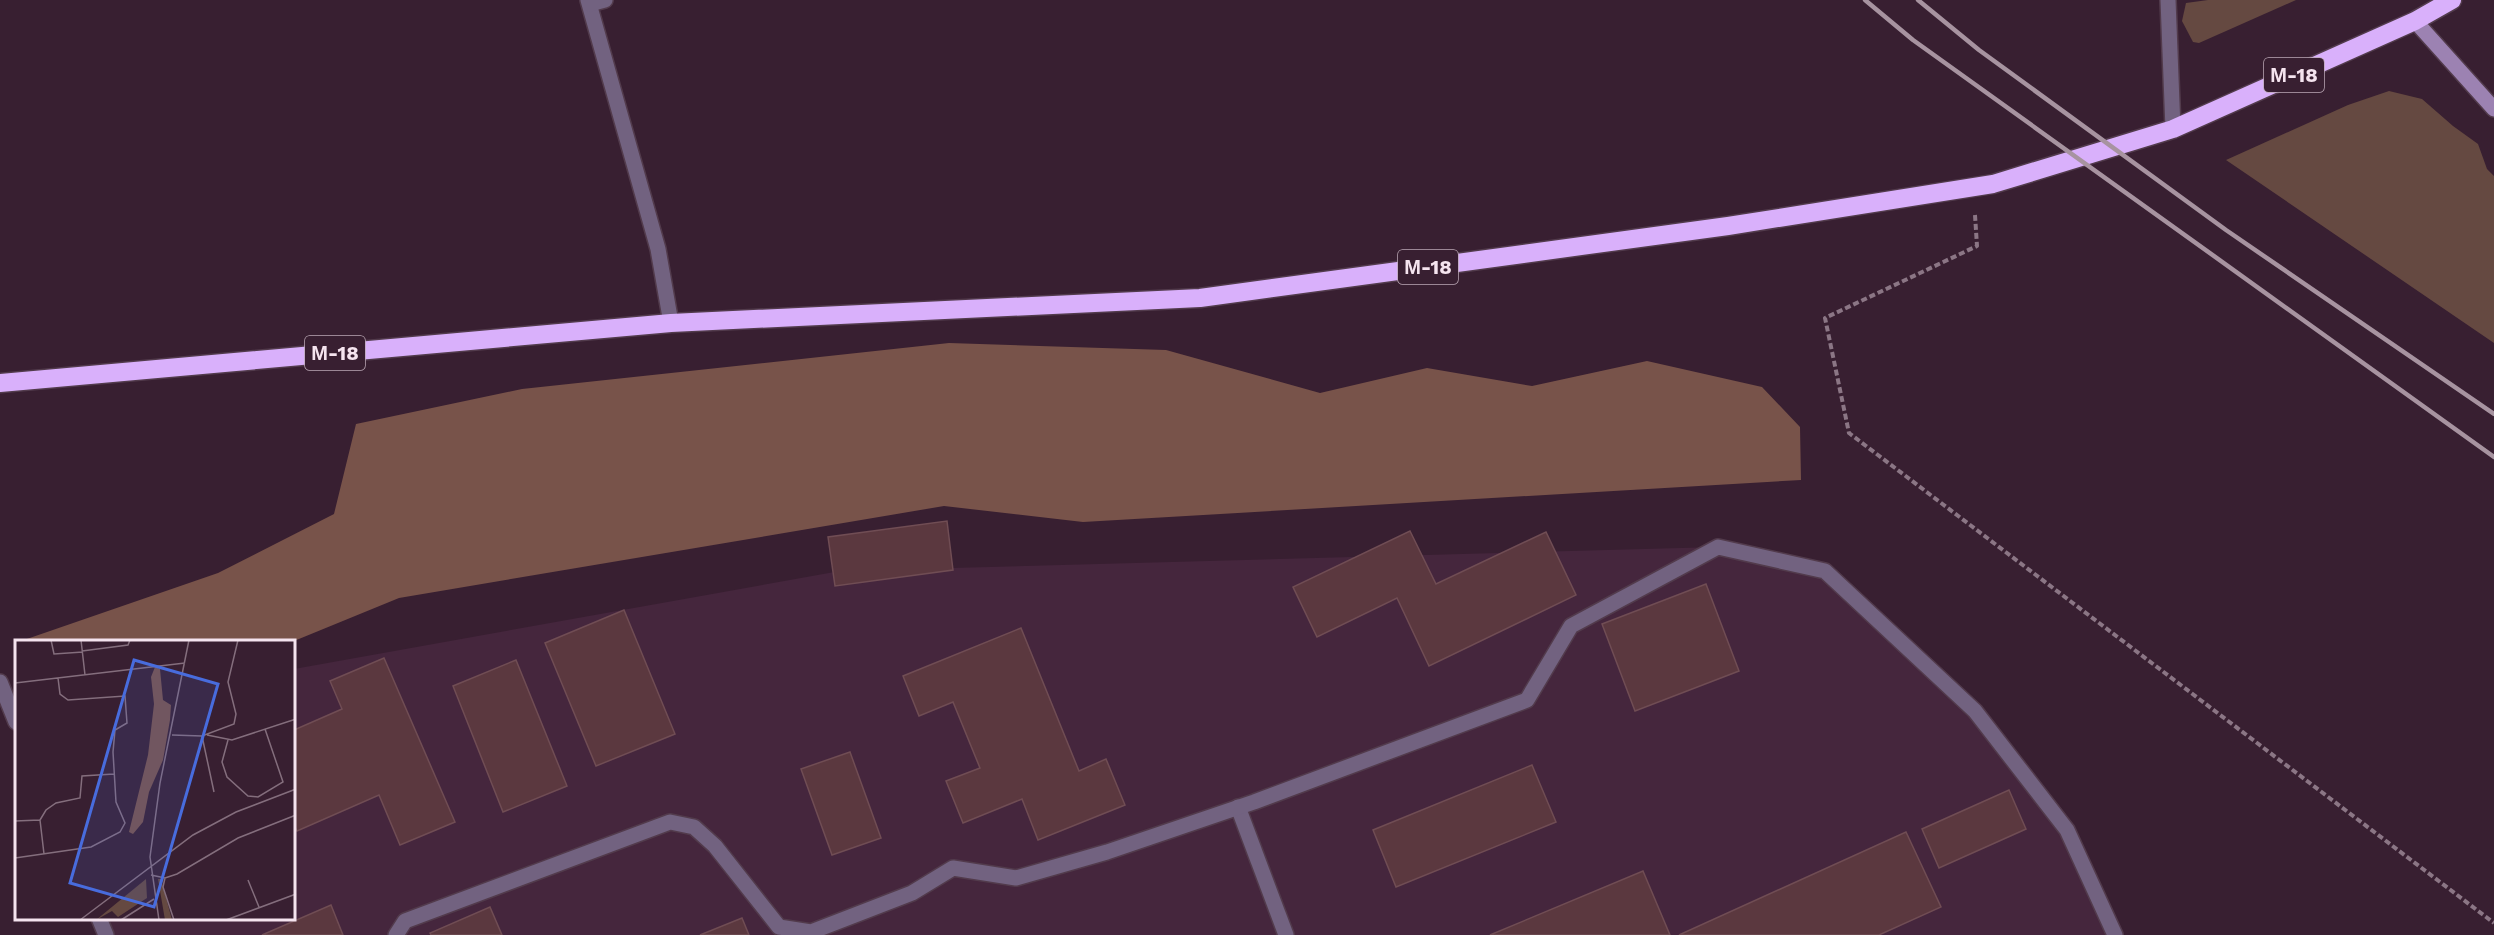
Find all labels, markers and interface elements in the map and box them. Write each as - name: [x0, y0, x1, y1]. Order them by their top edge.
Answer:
- road number: М-18: [2264, 58, 2324, 92]
- road number: М-18: [1398, 250, 1458, 284]
- road number: М-18: [305, 336, 365, 370]
- inset map: [15, 640, 296, 920]

